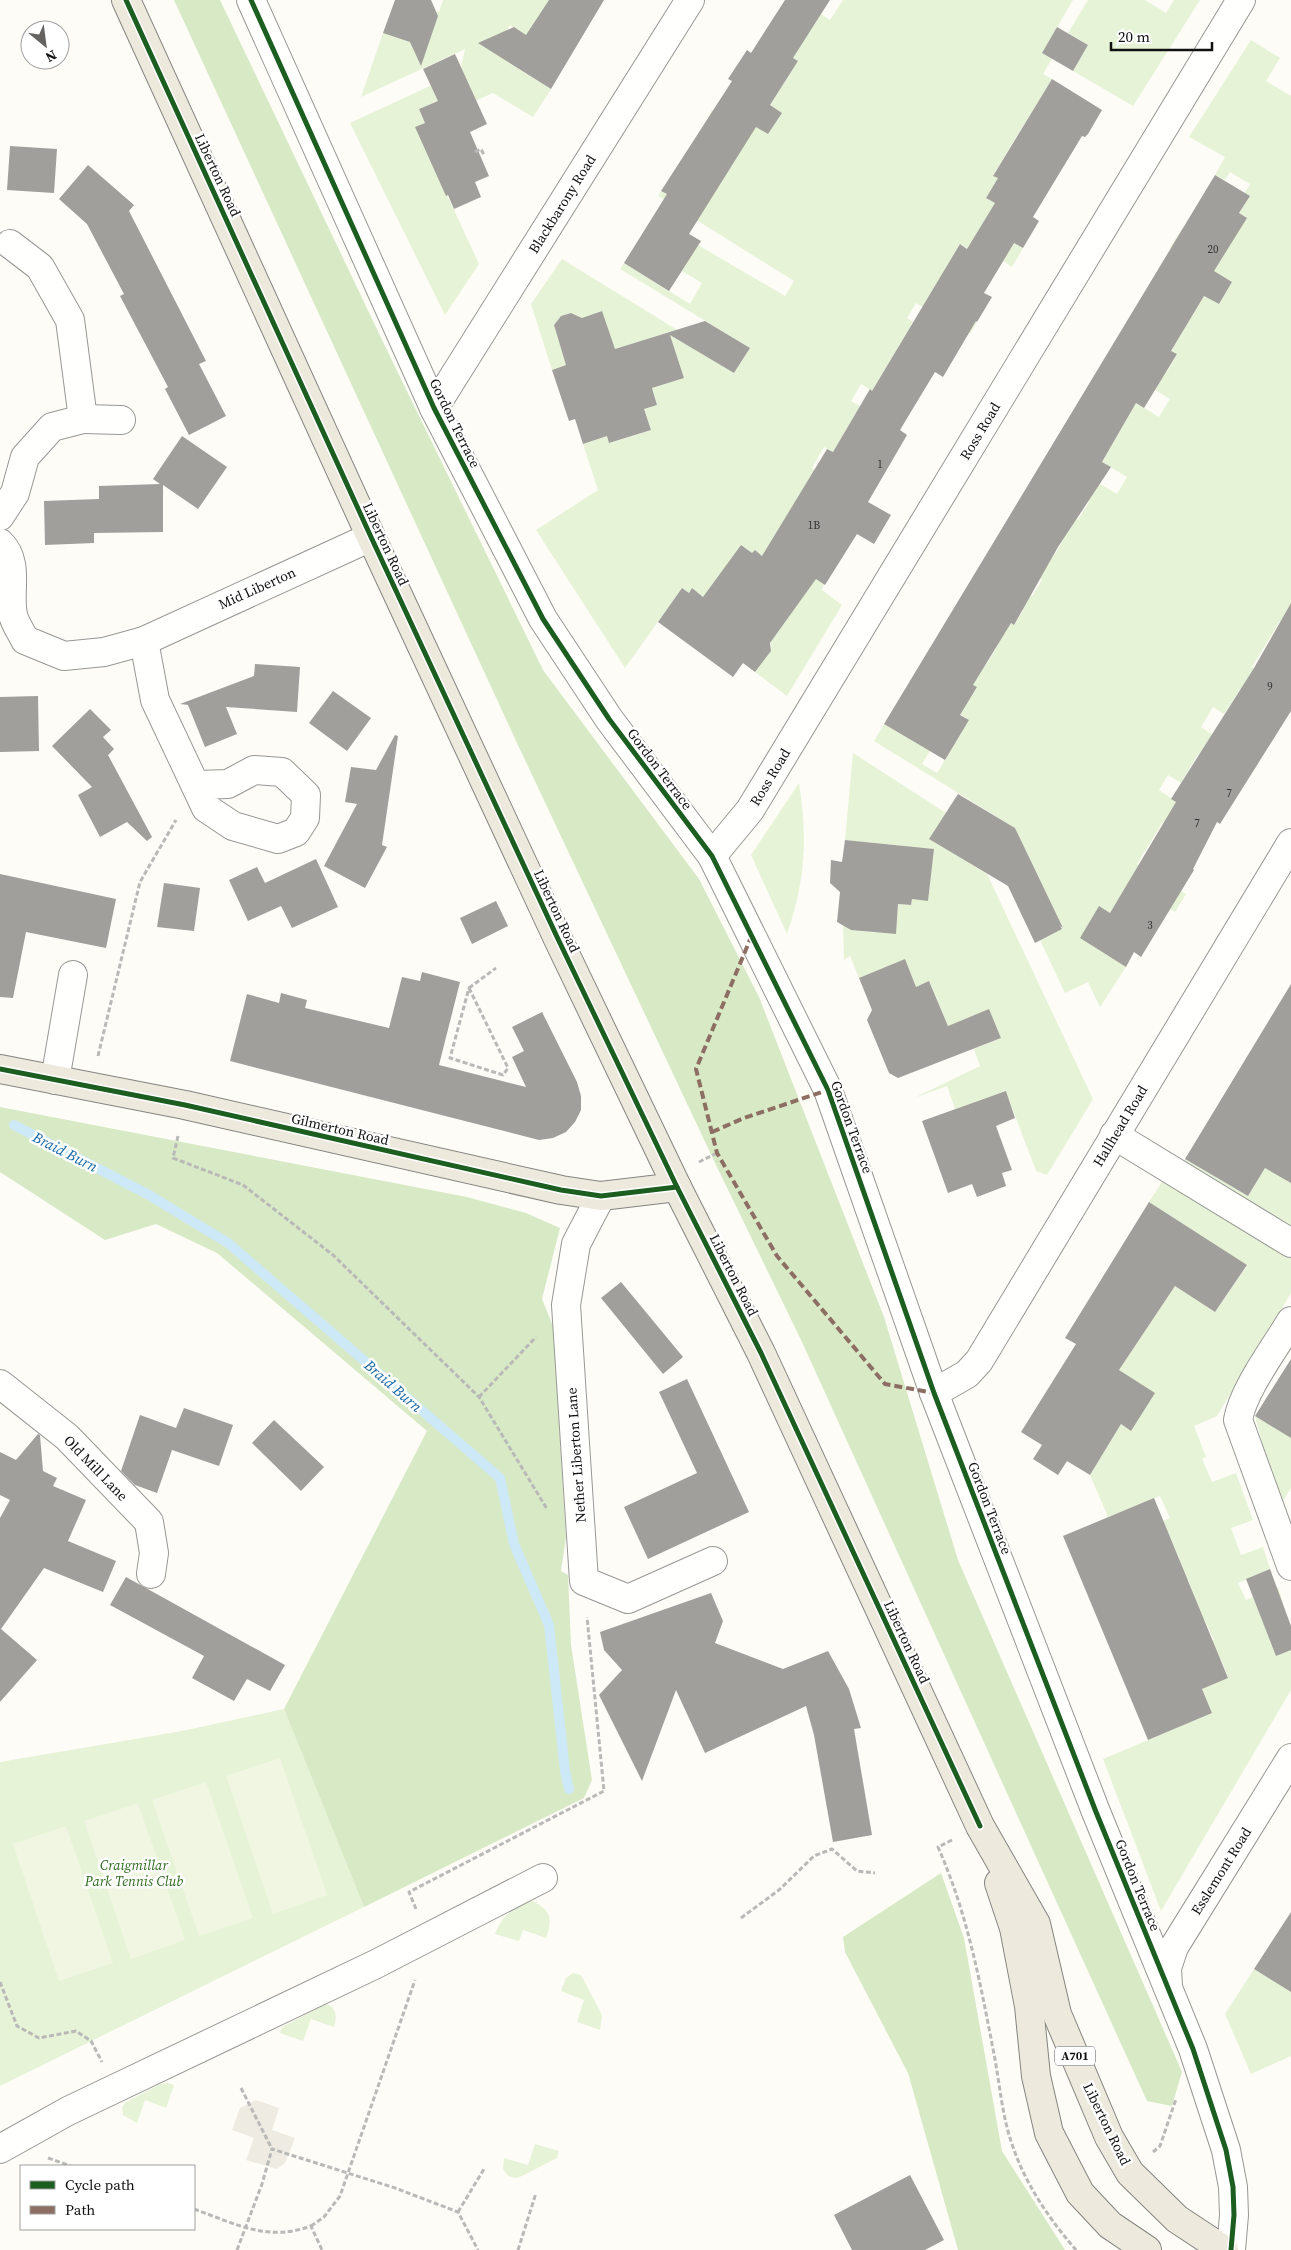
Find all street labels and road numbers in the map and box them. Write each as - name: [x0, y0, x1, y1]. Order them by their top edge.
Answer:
- street label: Liberton Road: [190, 130, 246, 220]
- street label: Blackbarony Road: [524, 151, 600, 257]
- street label: Gordon Terrace: [425, 375, 485, 471]
- street label: Ross Road: [955, 398, 1005, 463]
- street label: Liberton Road: [358, 499, 414, 589]
- street label: Mid Liberton: [215, 562, 299, 614]
- street label: Gordon Terrace: [623, 724, 697, 814]
- street label: Ross Road: [745, 744, 795, 809]
- street label: Liberton Road: [529, 866, 585, 956]
- street label: Gordon Terrace: [826, 1078, 878, 1176]
- street label: Hallhead Road: [1088, 1082, 1152, 1170]
- street label: Gilmerton Road: [289, 1108, 391, 1150]
- street label: Liberton Road: [705, 1231, 763, 1320]
- street label: Nether Liberton Lane: [561, 1387, 591, 1523]
- street label: Old Mill Lane: [59, 1431, 133, 1505]
- street label: Gordon Terrace: [963, 1459, 1017, 1557]
- street label: Liberton Road: [879, 1597, 935, 1687]
- street label: Esslemont Road: [1186, 1823, 1256, 1919]
- street label: Gordon Terrace: [1110, 1836, 1166, 1934]
- road number: A701: [1055, 2046, 1095, 2066]
- street label: Liberton Road: [1078, 2079, 1136, 2169]

